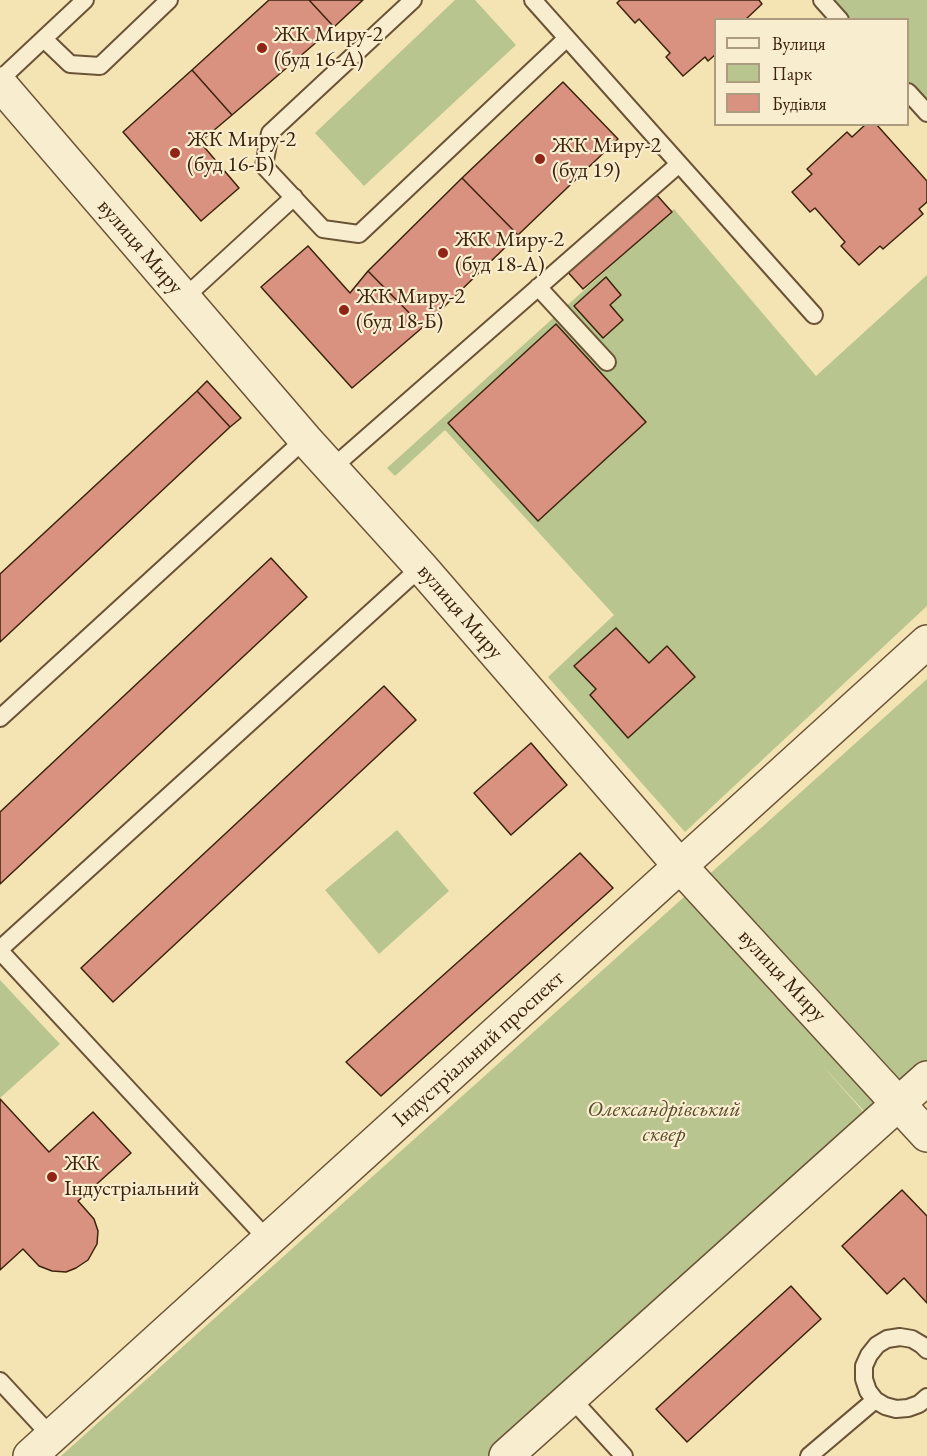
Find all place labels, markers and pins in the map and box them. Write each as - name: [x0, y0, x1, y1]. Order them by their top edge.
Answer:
- place label: ЖК Миру-2 (буд 16-А): [274, 22, 383, 74]
- marker: ЖК Миру-2 (буд 16-А): [255, 41, 269, 55]
- place label: ЖК Миру-2 (буд 16-Б): [187, 127, 296, 178]
- place label: ЖК Миру-2 (буд 19): [552, 133, 661, 184]
- marker: ЖК Миру-2 (буд 16-Б): [168, 146, 182, 160]
- marker: ЖК Миру-2 (буд 19): [533, 152, 547, 166]
- place label: ЖК Миру-2 (буд 18-А): [455, 227, 564, 278]
- marker: ЖК Миру-2 (буд 18-А): [436, 246, 450, 260]
- place label: ЖК Миру-2 (буд 18-Б): [356, 284, 465, 336]
- marker: ЖК Миру-2 (буд 18-Б): [337, 303, 351, 317]
- place label: ЖК Індустріальний: [64, 1151, 199, 1202]
- marker: ЖК Індустріальний: [45, 1170, 59, 1184]

